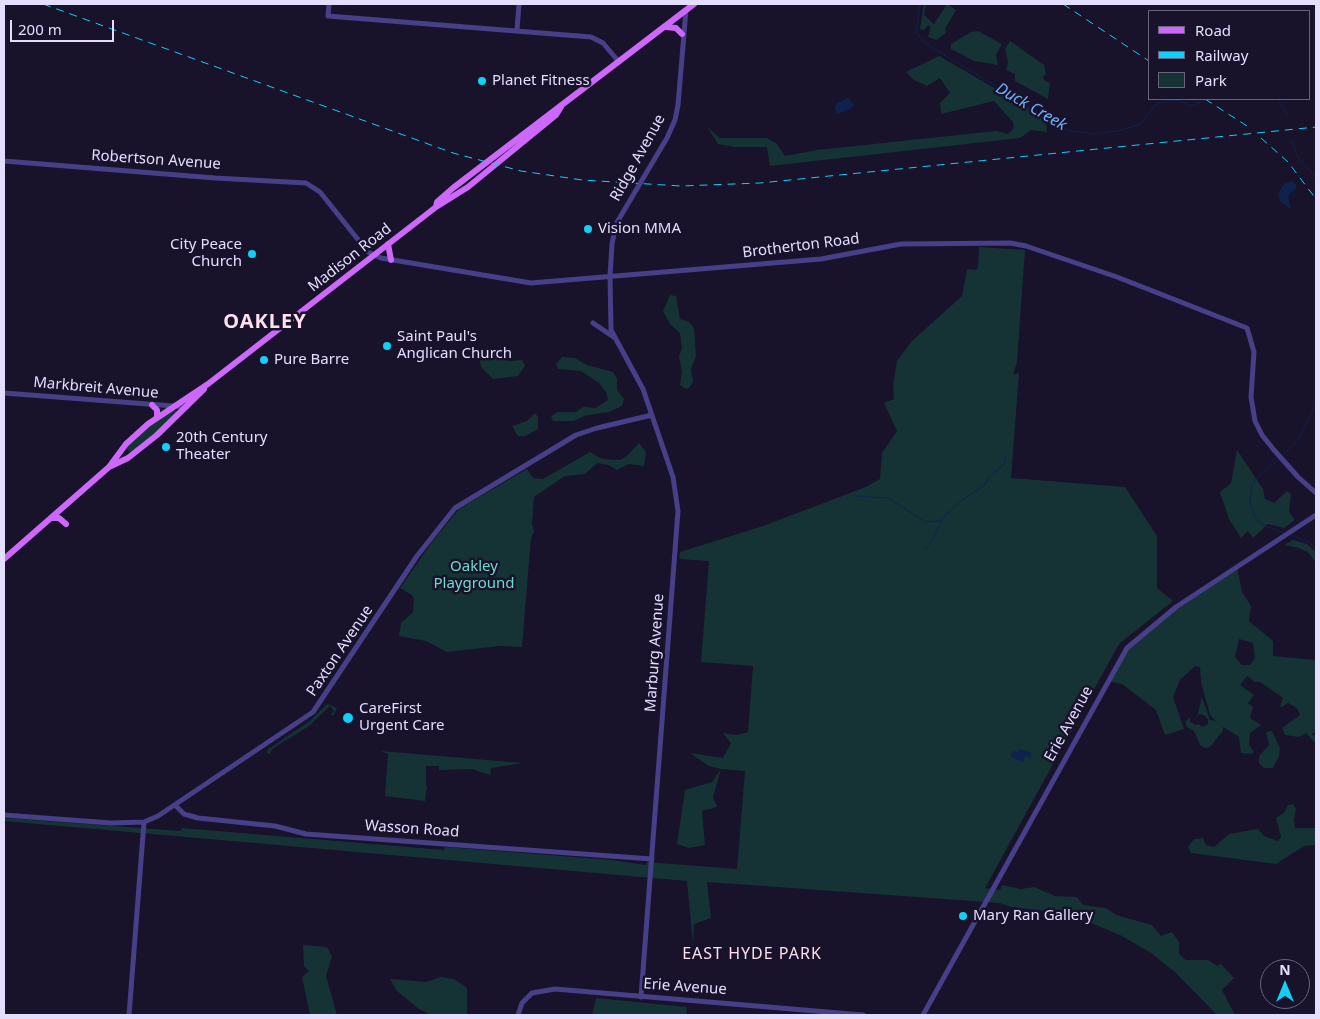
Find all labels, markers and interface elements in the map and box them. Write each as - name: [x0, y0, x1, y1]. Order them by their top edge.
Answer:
- scale bar: [12, 10, 116, 42]
- legend: [1148, 10, 1310, 100]
- text: 200 m: [18, 19, 62, 39]
- text: Road: [1195, 20, 1231, 40]
- text: Railway: [1195, 45, 1248, 65]
- text: Park: [1195, 70, 1227, 90]
- place label: Planet Fitness: [492, 72, 590, 90]
- marker: Planet Fitness: [476, 75, 488, 87]
- water label: Duck Creek: [992, 79, 1070, 135]
- street label: Ridge Avenue: [607, 111, 669, 205]
- street label: Robertson Avenue: [91, 146, 221, 174]
- street label: Madison Road: [305, 220, 395, 296]
- place label: Vision MMA: [598, 220, 681, 238]
- marker: Vision MMA: [582, 223, 594, 235]
- street label: Brotherton Road: [741, 230, 861, 262]
- place label: City Peace Church: [170, 236, 242, 271]
- marker: City Peace Church: [246, 248, 258, 260]
- district label: OAKLEY: [223, 310, 307, 334]
- place label: Saint Paul's Anglican Church: [397, 328, 512, 363]
- marker: Saint Paul's Anglican Church: [381, 340, 393, 352]
- place label: Pure Barre: [274, 351, 349, 369]
- marker: Pure Barre: [258, 354, 270, 366]
- street label: Markbreit Avenue: [33, 374, 159, 402]
- place label: 20th Century Theater: [176, 429, 267, 464]
- marker: 20th Century Theater: [160, 441, 172, 453]
- park label: Oakley Playground: [434, 558, 514, 593]
- street label: Marburg Avenue: [642, 593, 668, 713]
- street label: Paxton Avenue: [303, 602, 377, 700]
- street label: Erie Avenue: [1041, 683, 1097, 765]
- place label: CareFirst Urgent Care: [359, 700, 445, 735]
- marker: CareFirst Urgent Care: [341, 711, 355, 725]
- street label: Wasson Road: [364, 817, 460, 841]
- place label: Mary Ran Gallery: [973, 907, 1093, 925]
- marker: Mary Ran Gallery: [957, 910, 969, 922]
- district label: EAST HYDE PARK: [680, 944, 824, 964]
- north arrow: [1260, 959, 1310, 1009]
- text: N: [1279, 960, 1291, 979]
- street label: Erie Avenue: [643, 975, 727, 999]

